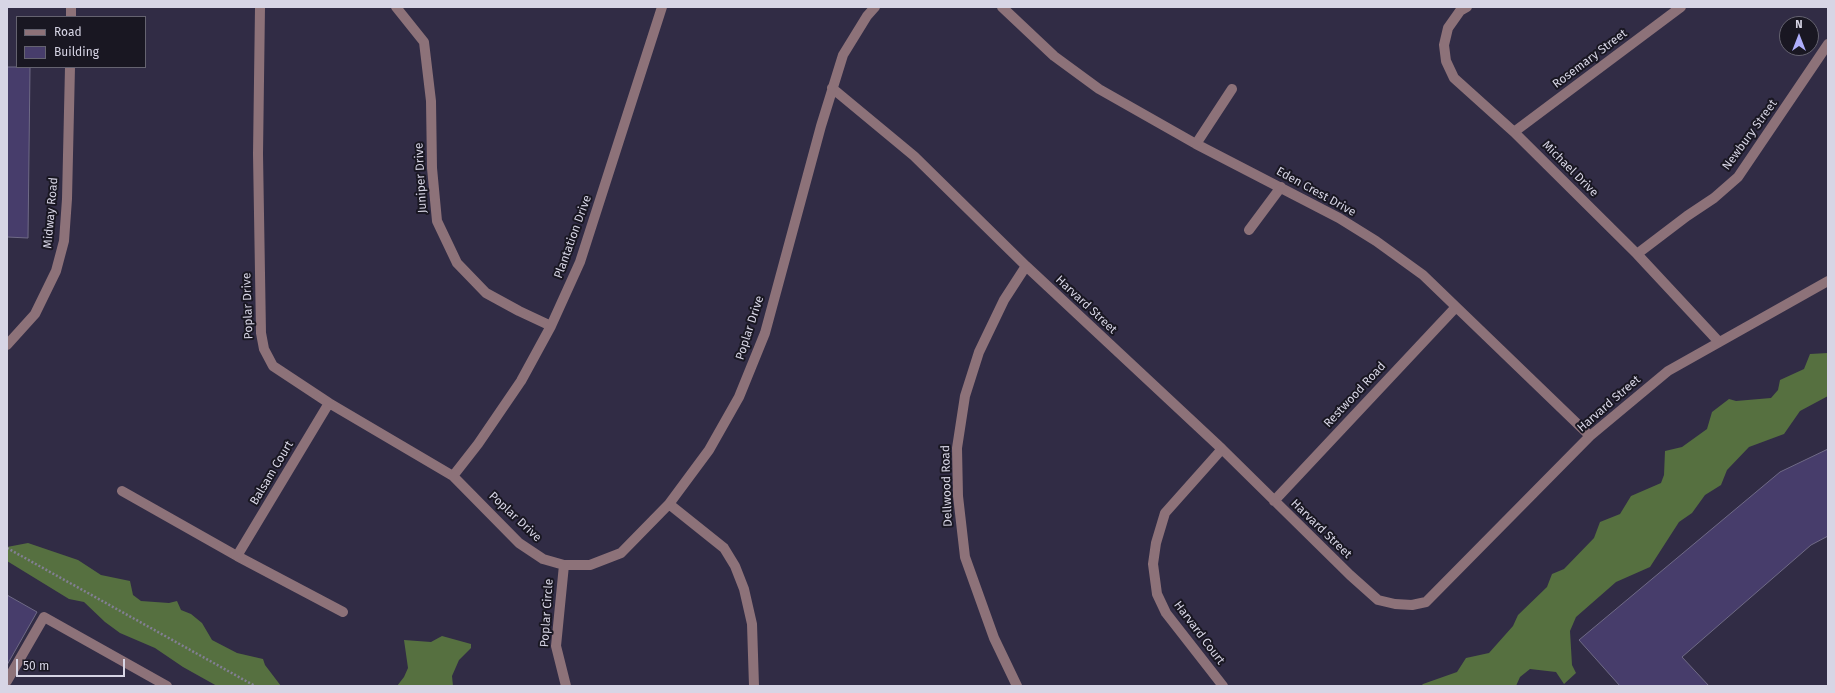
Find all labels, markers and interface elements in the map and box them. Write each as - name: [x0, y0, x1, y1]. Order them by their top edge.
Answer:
- legend: [16, 16, 146, 68]
- north arrow: [1779, 16, 1819, 56]
- text: N: [1795, 18, 1803, 31]
- text: Road: [54, 25, 82, 39]
- street label: Rosemary Street: [1550, 26, 1630, 92]
- text: Building: [54, 45, 99, 59]
- street label: Newbury Street: [1720, 97, 1780, 173]
- street label: Michael Drive: [1539, 138, 1601, 200]
- street label: Juniper Drive: [412, 142, 430, 214]
- street label: Eden Crest Drive: [1274, 164, 1358, 220]
- street label: Midway Road: [41, 177, 61, 249]
- street label: Plantation Drive: [551, 193, 595, 281]
- street label: Poplar Drive: [240, 272, 256, 340]
- street label: Harvard Street: [1052, 273, 1120, 337]
- street label: Poplar Drive: [733, 294, 767, 362]
- street label: Restwood Road: [1321, 359, 1389, 431]
- street label: Harvard Street: [1575, 373, 1643, 435]
- street label: Balsam Court: [247, 438, 297, 508]
- street label: Dellwood Road: [938, 445, 956, 527]
- street label: Poplar Drive: [486, 489, 544, 545]
- street label: Harvard Street: [1288, 496, 1354, 562]
- street label: Poplar Circle: [537, 578, 557, 648]
- street label: Harvard Court: [1170, 598, 1228, 668]
- scale bar: [18, 651, 127, 677]
- text: 50 m: [23, 659, 49, 673]

